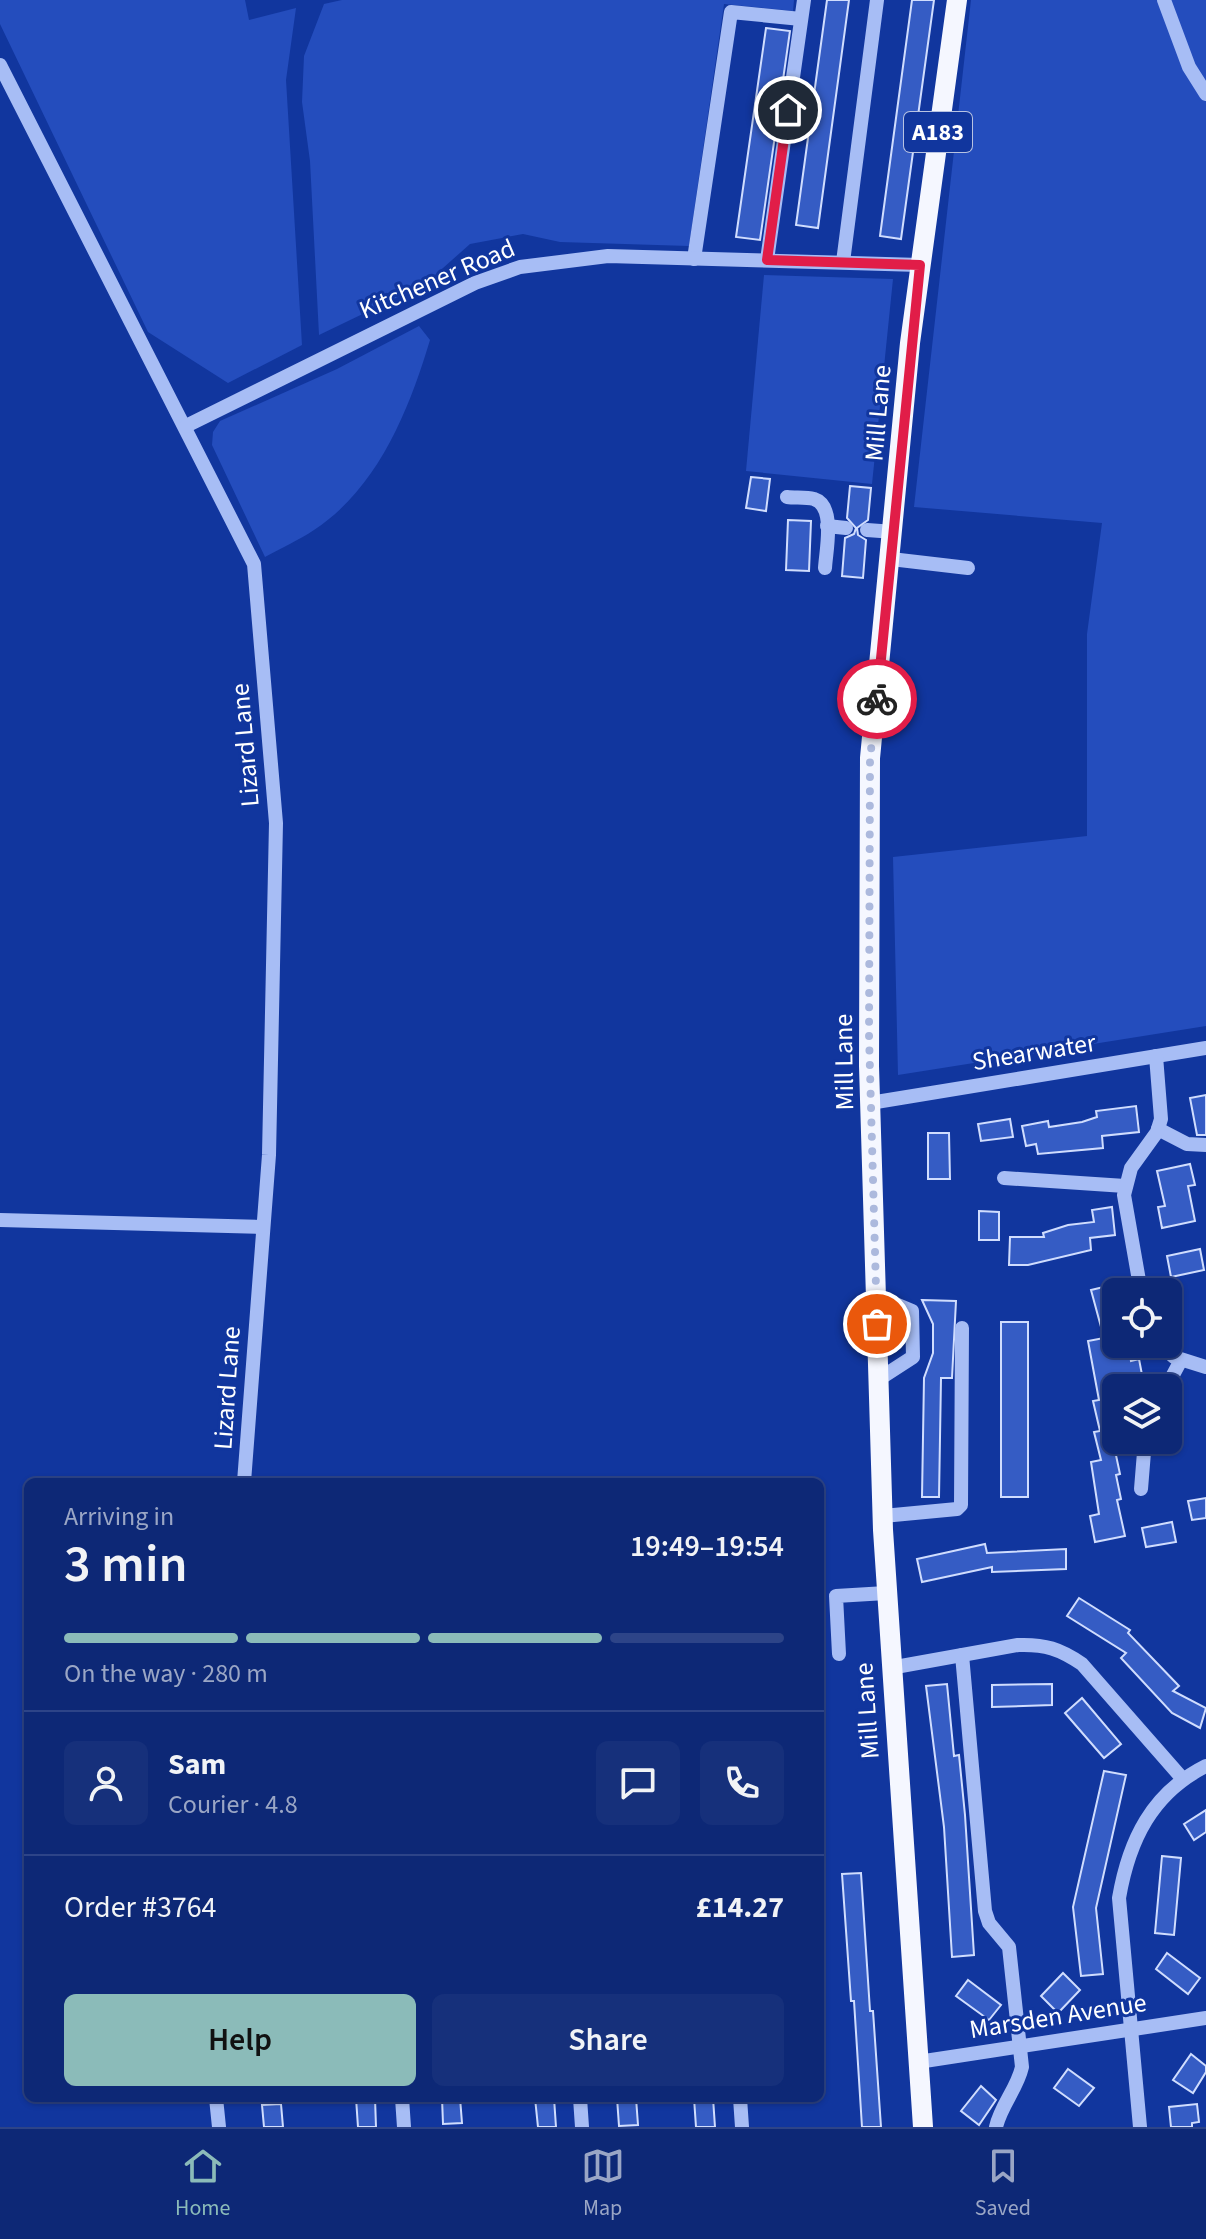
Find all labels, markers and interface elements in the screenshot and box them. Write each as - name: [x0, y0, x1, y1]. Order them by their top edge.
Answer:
- pin: [754, 76, 822, 144]
- icon: home: [766, 88, 810, 132]
- road number: A183: [904, 112, 972, 152]
- street label: Kitchener Road: [353, 230, 521, 328]
- street label: Mill Lane: [855, 363, 901, 463]
- courier: [837, 659, 917, 739]
- icon: bike: [855, 677, 899, 721]
- street label: Lizard Lane: [221, 682, 269, 808]
- street label: Mill Lane: [825, 1013, 863, 1111]
- street label: Shearwater: [970, 1024, 1099, 1080]
- map controls: [1102, 1278, 1182, 1454]
- button: locate: [1102, 1278, 1182, 1358]
- pin: [843, 1290, 911, 1358]
- icon: bag: [855, 1302, 899, 1346]
- street label: Lizard Lane: [204, 1325, 250, 1451]
- button: layers: [1102, 1374, 1182, 1454]
- text: Arriving in: [64, 1498, 174, 1535]
- text: 19:49–19:54: [630, 1525, 784, 1568]
- text: 3 min: [64, 1528, 188, 1602]
- text: On the way · 280 m: [64, 1655, 268, 1692]
- street label: Mill Lane: [845, 1662, 889, 1760]
- button: person: [64, 1741, 148, 1825]
- button: chat: [596, 1741, 680, 1825]
- button: phone: [700, 1741, 784, 1825]
- text: Sam: [168, 1743, 226, 1786]
- text: Courier · 4.8: [168, 1786, 298, 1823]
- text: Order #3764: [64, 1886, 217, 1929]
- text: £14.27: [696, 1886, 784, 1929]
- street label: Marsden Avenue: [967, 1984, 1149, 2048]
- button: Help: [64, 1994, 416, 2086]
- button: Share: [432, 1994, 784, 2086]
- tab: Home: [175, 2144, 230, 2224]
- tab: Map: [581, 2144, 625, 2224]
- tab: Saved: [975, 2144, 1031, 2224]

